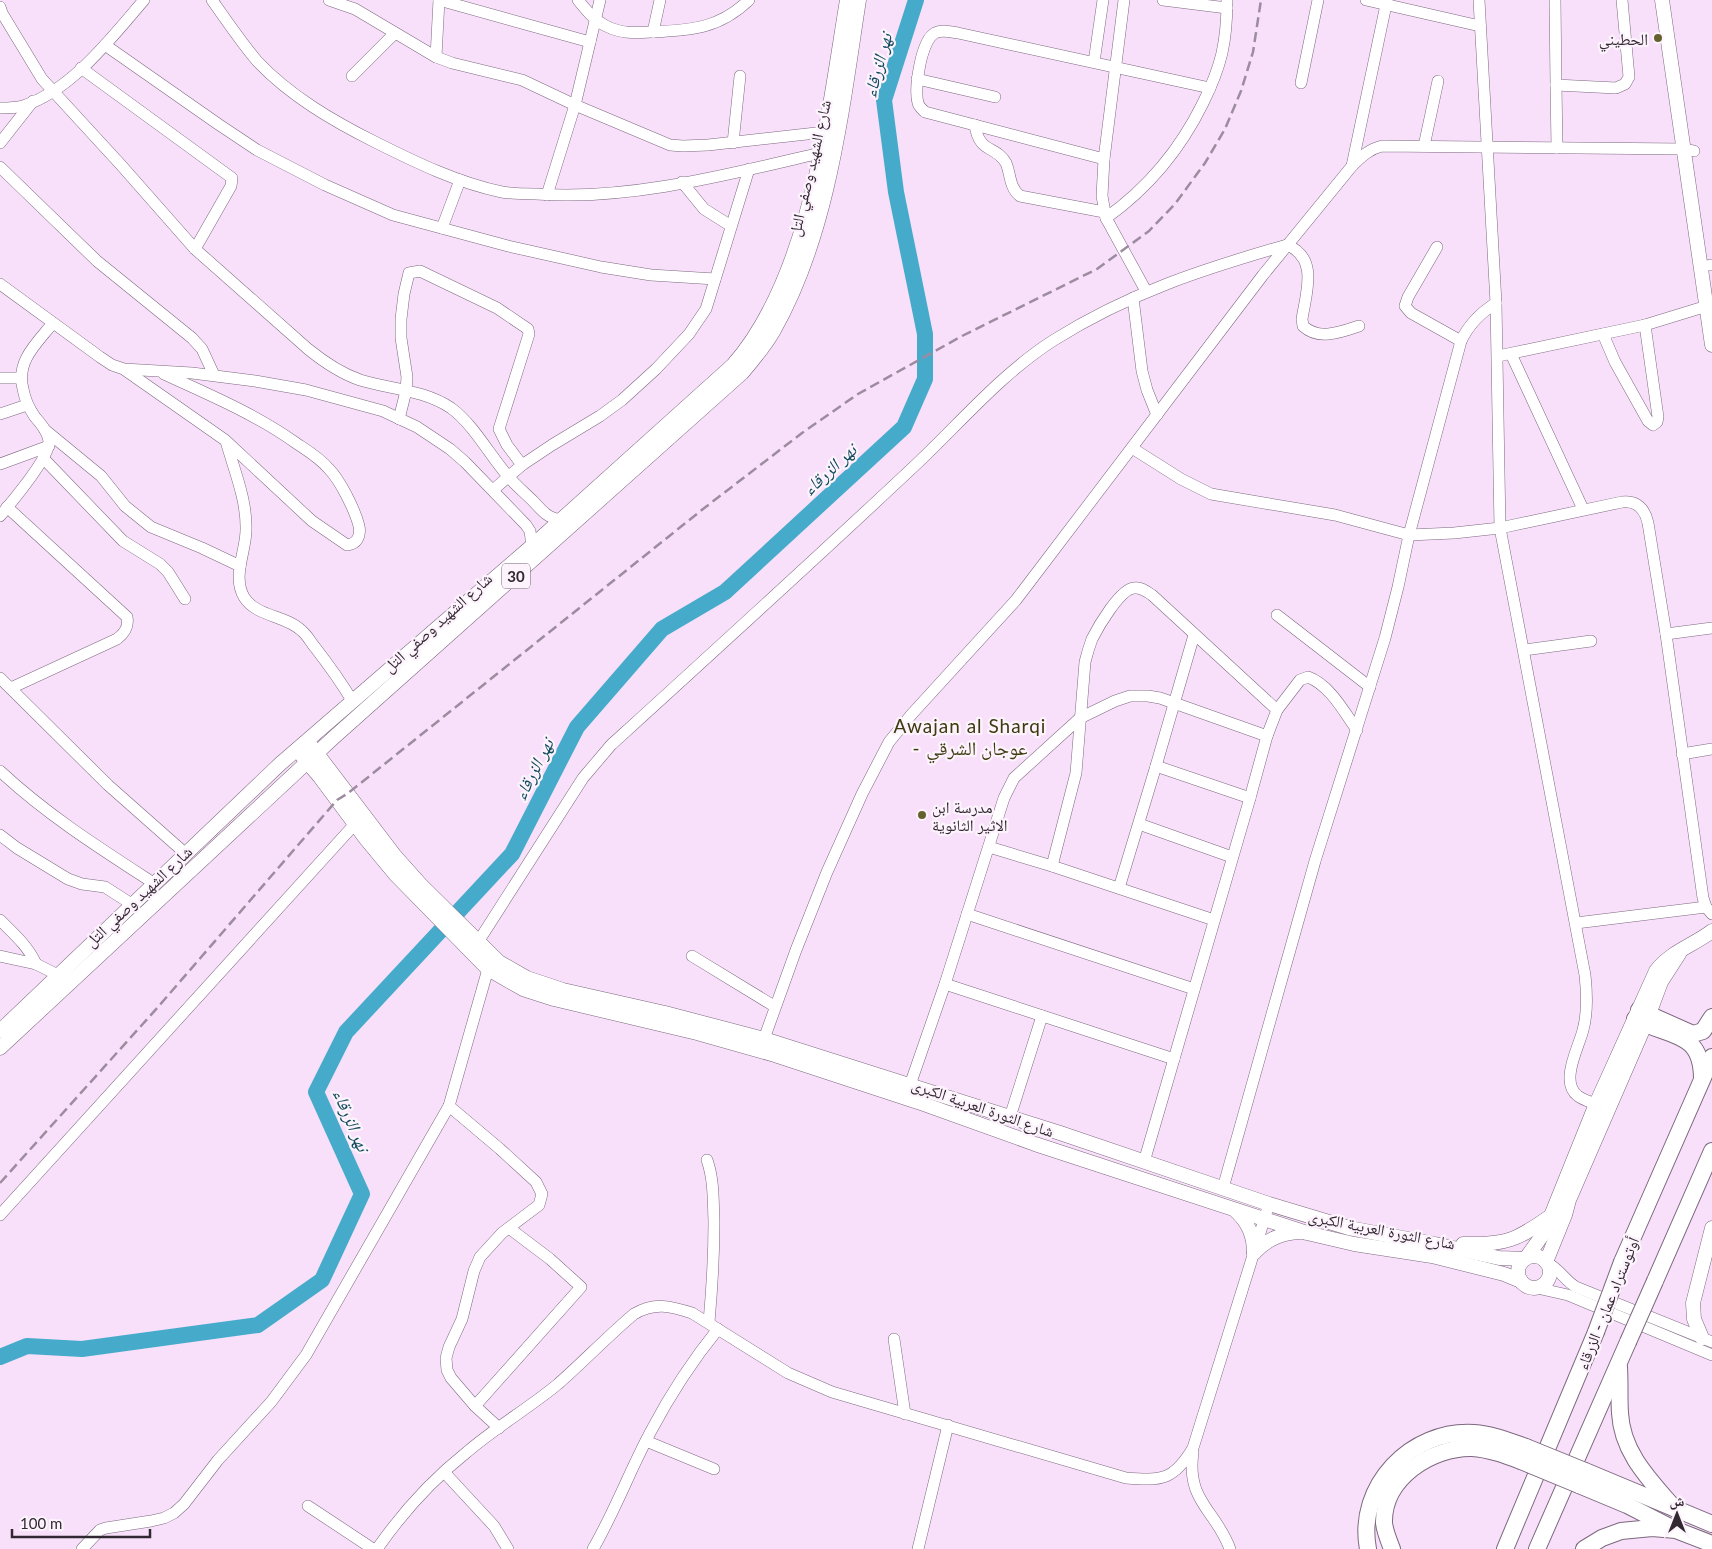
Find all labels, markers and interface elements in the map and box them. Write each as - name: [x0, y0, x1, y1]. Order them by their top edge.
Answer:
- water label: نهر الزرقاء: [858, 27, 897, 100]
- place label: الحطيني: [1599, 29, 1648, 52]
- marker: الحطيني: [1652, 32, 1664, 44]
- street label: شارع الشهيد وصفي التل: [784, 98, 838, 239]
- water label: نهر الزرقاء: [798, 436, 863, 499]
- road number: 30: [502, 564, 530, 588]
- street label: شارع الشهيد وصفي التل: [379, 568, 498, 679]
- district label: Awajan al Sharqi - عوجان الشرقي: [894, 714, 1046, 763]
- water label: نهر الزرقاء: [508, 732, 559, 803]
- place label: مدرسة ابن الاثير الثانوية: [932, 797, 1008, 835]
- marker: مدرسة ابن الاثير الثانوية: [916, 809, 928, 821]
- street label: شارع الشهيد وصفي التل: [80, 841, 198, 954]
- street label: شارع الثورة العربية الكبرى: [909, 1074, 1057, 1142]
- water label: نهر الزرقاء: [329, 1086, 376, 1157]
- street label: شارع الثورة العربية الكبرى: [1307, 1205, 1457, 1255]
- street label: أوتوستراد عمان - الزرقاء: [1572, 1234, 1644, 1373]
- north arrow: [1652, 1489, 1702, 1539]
- text: ش: [1670, 1492, 1685, 1510]
- scale bar: [12, 1506, 150, 1538]
- text: 100 m: [20, 1514, 62, 1532]

